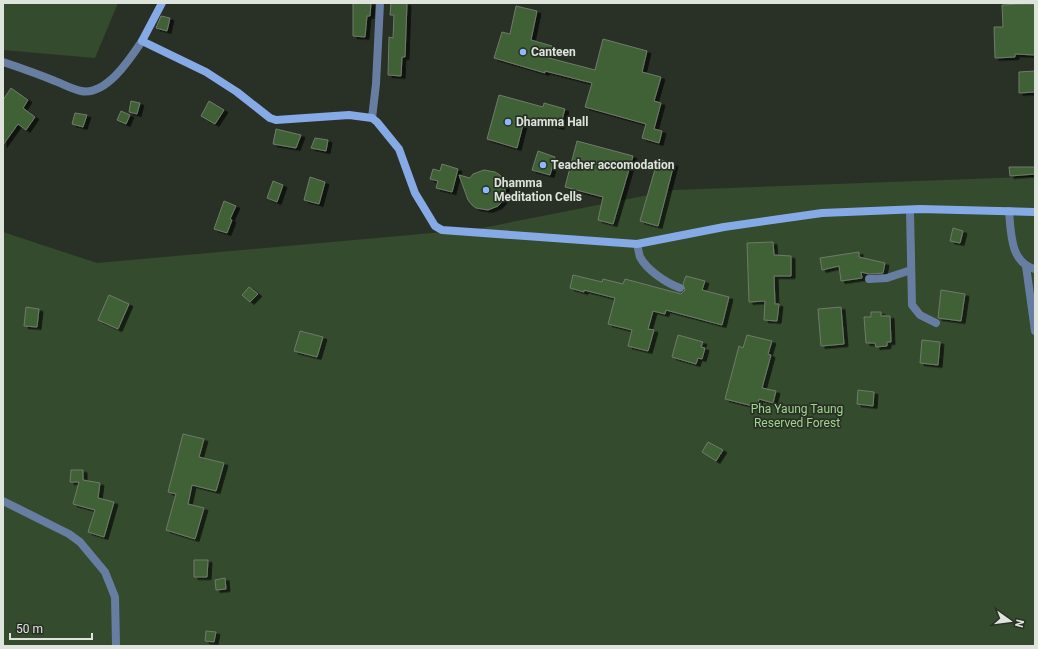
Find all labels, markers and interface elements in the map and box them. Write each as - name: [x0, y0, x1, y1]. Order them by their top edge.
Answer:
- place label: Canteen: [531, 45, 576, 59]
- marker: Canteen: [518, 47, 528, 57]
- place label: Dhamma Hall: [516, 115, 588, 129]
- marker: Dhamma Hall: [503, 117, 513, 127]
- place label: Teacher accomodation: [551, 158, 675, 172]
- marker: Teacher accomodation: [538, 160, 548, 170]
- place label: Dhamma Meditation Cells: [494, 176, 582, 204]
- marker: Dhamma Meditation Cells: [481, 185, 491, 195]
- park label: Pha Yaung Taung Reserved Forest: [751, 402, 843, 430]
- north arrow: [990, 601, 1030, 641]
- scale bar: [10, 615, 92, 641]
- text: N: [1012, 618, 1026, 629]
- text: 50 m: [16, 622, 43, 636]

